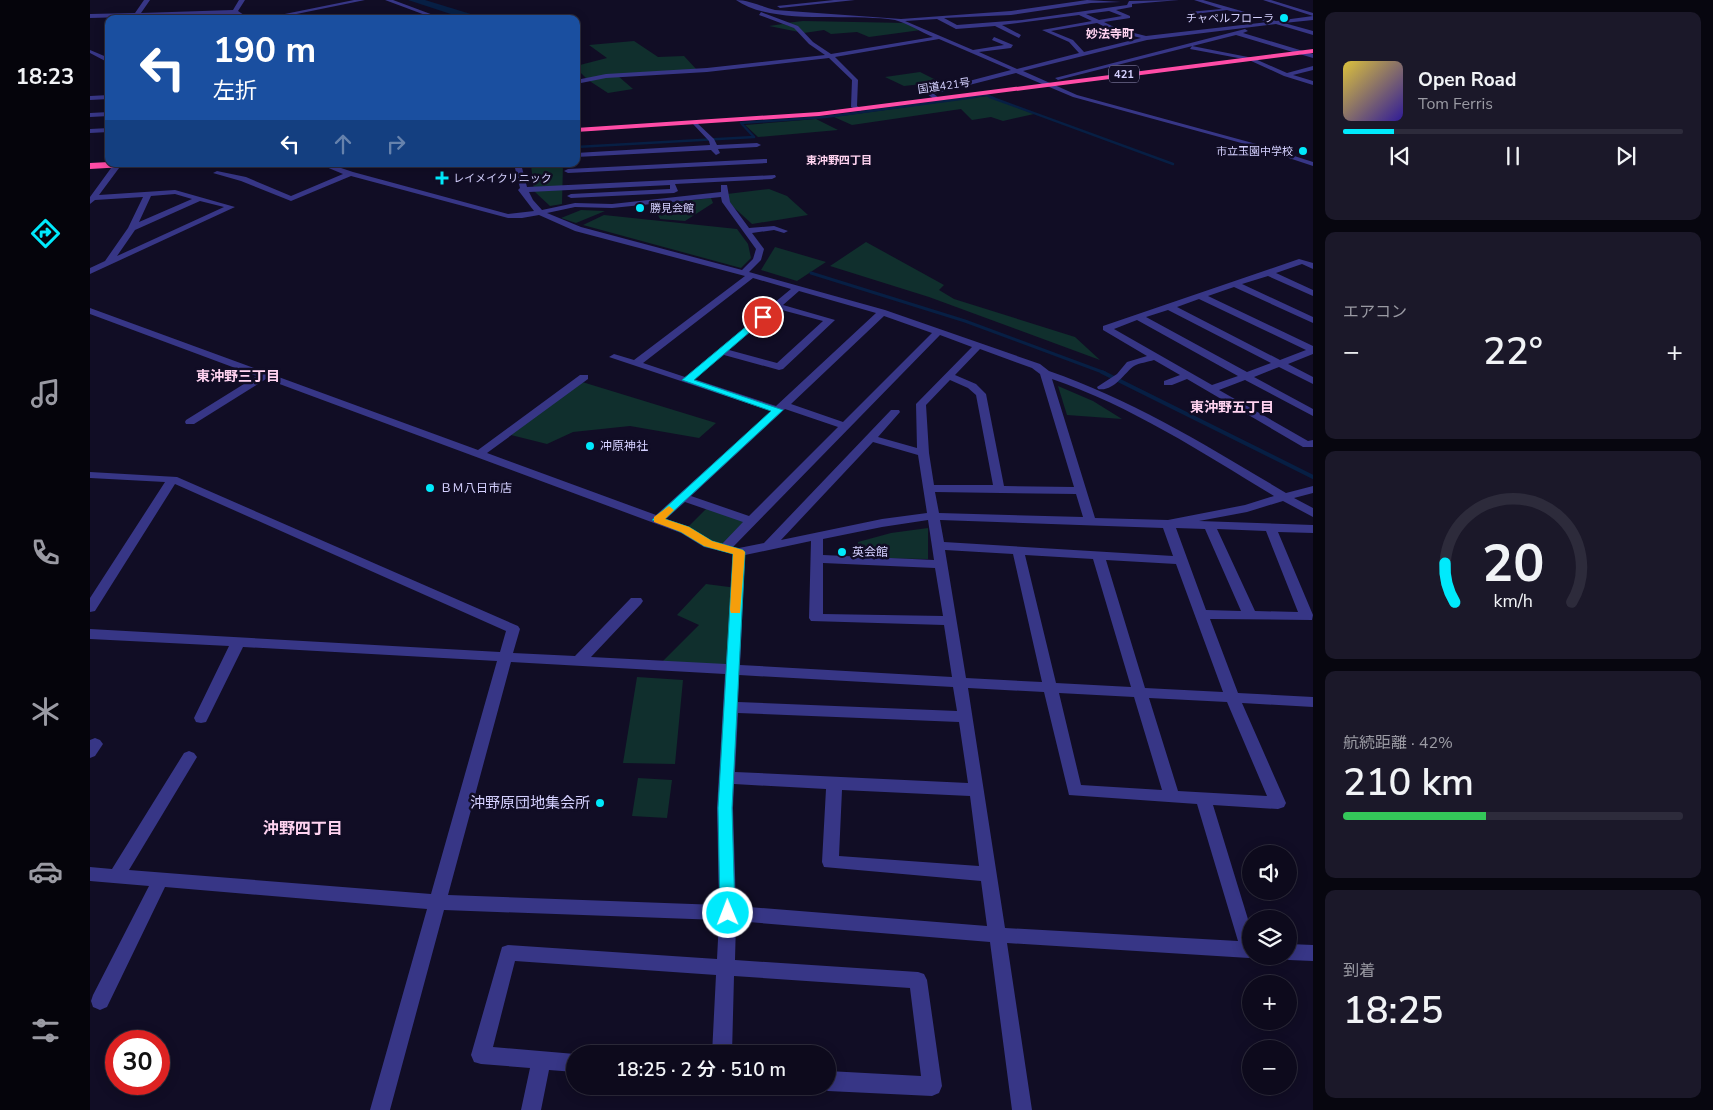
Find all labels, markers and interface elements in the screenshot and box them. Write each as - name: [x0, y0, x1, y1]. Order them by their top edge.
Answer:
- place label: チャペルフローラ: [1186, 11, 1274, 26]
- marker: チャペルフローラ: [1278, 12, 1290, 24]
- district label: 妙法寺町: [1086, 26, 1134, 42]
- text: 190 m: [213, 27, 316, 74]
- icon: left: [130, 35, 195, 100]
- text: 18:23: [16, 62, 74, 92]
- road number: 421: [1109, 66, 1139, 82]
- text: Open Road: [1418, 67, 1516, 93]
- street label: 国道421号: [917, 75, 971, 97]
- text: 左折: [213, 76, 257, 106]
- text: Tom Ferris: [1418, 93, 1493, 115]
- icon: left: [276, 130, 304, 158]
- icon: ahead: [329, 130, 357, 158]
- icon: right: [382, 130, 410, 158]
- icon: previous: [1386, 142, 1414, 170]
- icon: pause: [1499, 142, 1527, 170]
- icon: next: [1612, 142, 1640, 170]
- place label: 市立玉園中学校: [1216, 144, 1293, 159]
- marker: 市立玉園中学校: [1297, 145, 1309, 157]
- district label: 東沖野四丁目: [806, 153, 872, 168]
- marker: レイメイクリニック: [435, 171, 449, 185]
- place label: レイメイクリニック: [453, 171, 552, 186]
- place label: 勝見会館: [650, 201, 694, 216]
- marker: 勝見会館: [634, 202, 646, 214]
- icon: directions: [28, 216, 63, 251]
- pin: [742, 296, 784, 338]
- text: エアコン: [1343, 301, 1407, 323]
- icon: arrive: [749, 303, 777, 331]
- text: 22°: [1483, 326, 1543, 377]
- text: −: [1343, 333, 1360, 371]
- text: +: [1666, 333, 1683, 371]
- district label: 東沖野三丁目: [196, 367, 280, 386]
- icon: music: [28, 376, 63, 411]
- district label: 東沖野五丁目: [1190, 398, 1274, 417]
- place label: 冲原神社: [600, 438, 648, 454]
- marker: 冲原神社: [584, 440, 596, 452]
- place label: ＢＭ八日市店: [440, 480, 512, 496]
- marker: ＢＭ八日市店: [424, 482, 436, 494]
- text: 20: [1482, 528, 1544, 599]
- icon: phone: [28, 535, 63, 570]
- place label: 英会館: [852, 544, 888, 560]
- marker: 英会館: [836, 546, 848, 558]
- text: km/h: [1493, 589, 1533, 613]
- icon: climate: [28, 694, 63, 729]
- text: 航続距離 · 42%: [1343, 732, 1453, 754]
- text: 210 km: [1343, 757, 1474, 808]
- place label: 沖野原団地集会所: [470, 793, 590, 813]
- marker: 沖野原団地集会所: [594, 797, 606, 809]
- district label: 沖野四丁目: [263, 818, 343, 840]
- map controls: [1242, 845, 1297, 1095]
- button: sound: [1242, 845, 1297, 900]
- icon: car: [28, 854, 63, 889]
- position arrow: [701, 886, 753, 938]
- button: layers: [1242, 910, 1297, 965]
- text: 到着: [1343, 960, 1375, 982]
- button: +: [1242, 975, 1297, 1030]
- text: 18:25: [1343, 985, 1443, 1036]
- icon: filters: [28, 1013, 63, 1048]
- speed limit sign: 30: [105, 1030, 170, 1095]
- button: −: [1242, 1040, 1297, 1095]
- text: 18:25 · 2 分 · 510 m: [616, 1057, 786, 1083]

